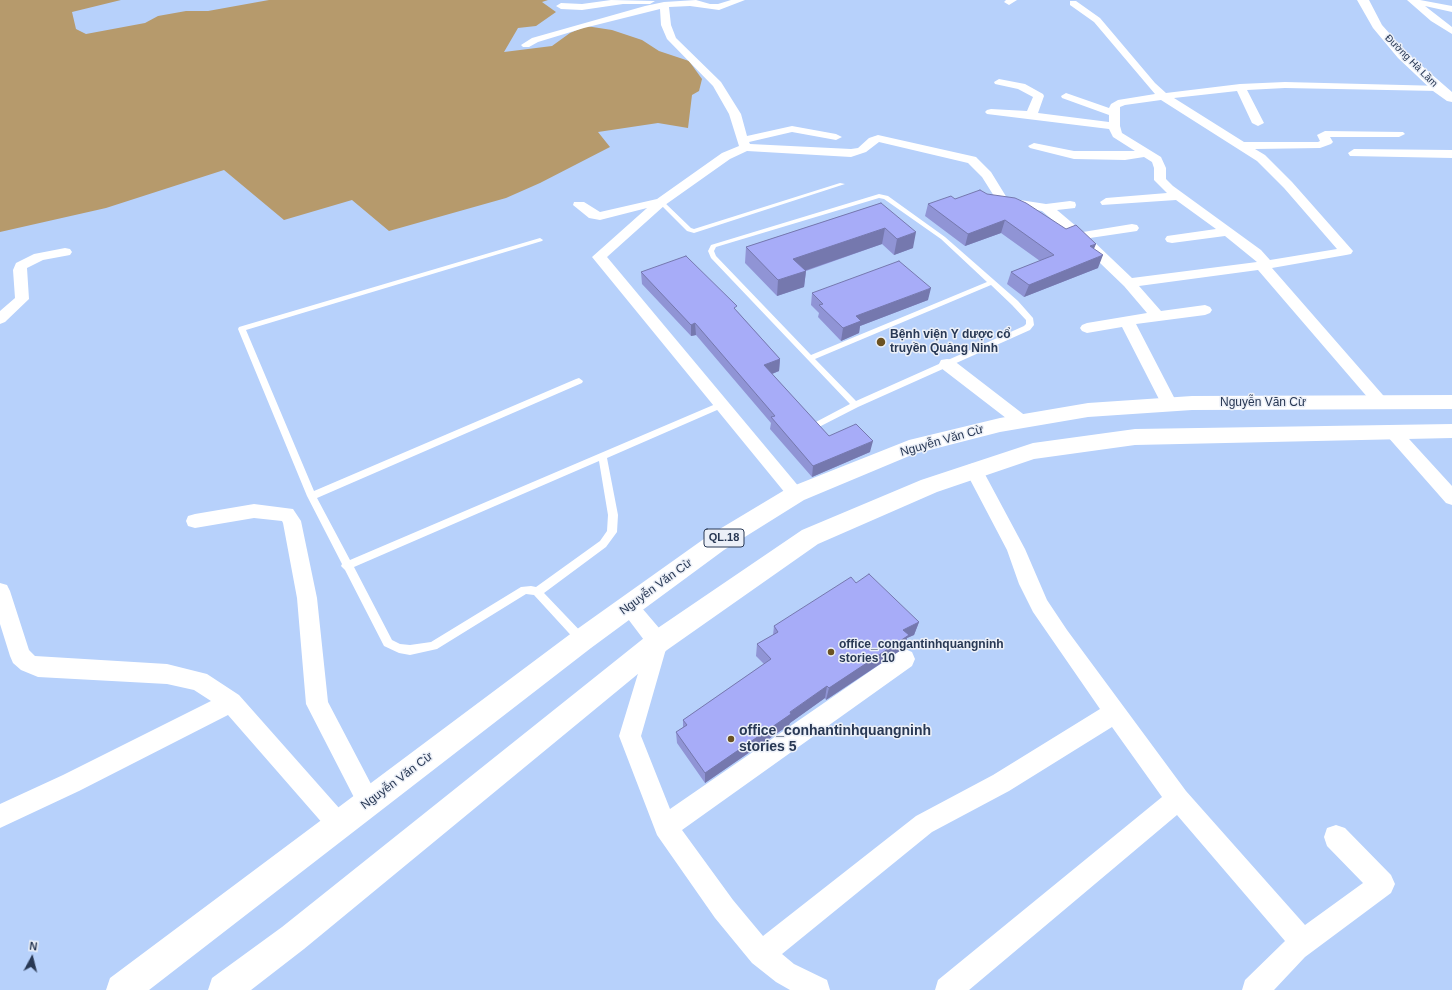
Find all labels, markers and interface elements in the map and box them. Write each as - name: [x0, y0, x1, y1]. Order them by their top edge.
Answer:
- street label: Đường Hà Lầm: [1382, 32, 1440, 90]
- place label: Bệnh viện Y dược cổ truyền Quảng Ninh: [890, 328, 1011, 356]
- marker: Bệnh viện Y dược cổ truyền Quảng Ninh: [875, 336, 887, 348]
- street label: Nguyễn Văn Cừ: [1220, 396, 1306, 410]
- street label: Nguyễn Văn Cừ: [899, 422, 985, 460]
- road number: QL.18: [704, 529, 744, 547]
- street label: Nguyễn Văn Cừ: [617, 556, 695, 618]
- place label: office_congantinhquangninh stories 10: [839, 638, 1004, 666]
- marker: office_congantinhquangninh stories 10: [826, 647, 836, 657]
- place label: office_conhantinhquangninh stories 5: [739, 723, 931, 756]
- marker: office_conhantinhquangninh stories 5: [726, 734, 736, 744]
- street label: Nguyễn Văn Cừ: [358, 749, 436, 813]
- north arrow: [12, 938, 52, 978]
- text: N: [29, 940, 38, 953]

